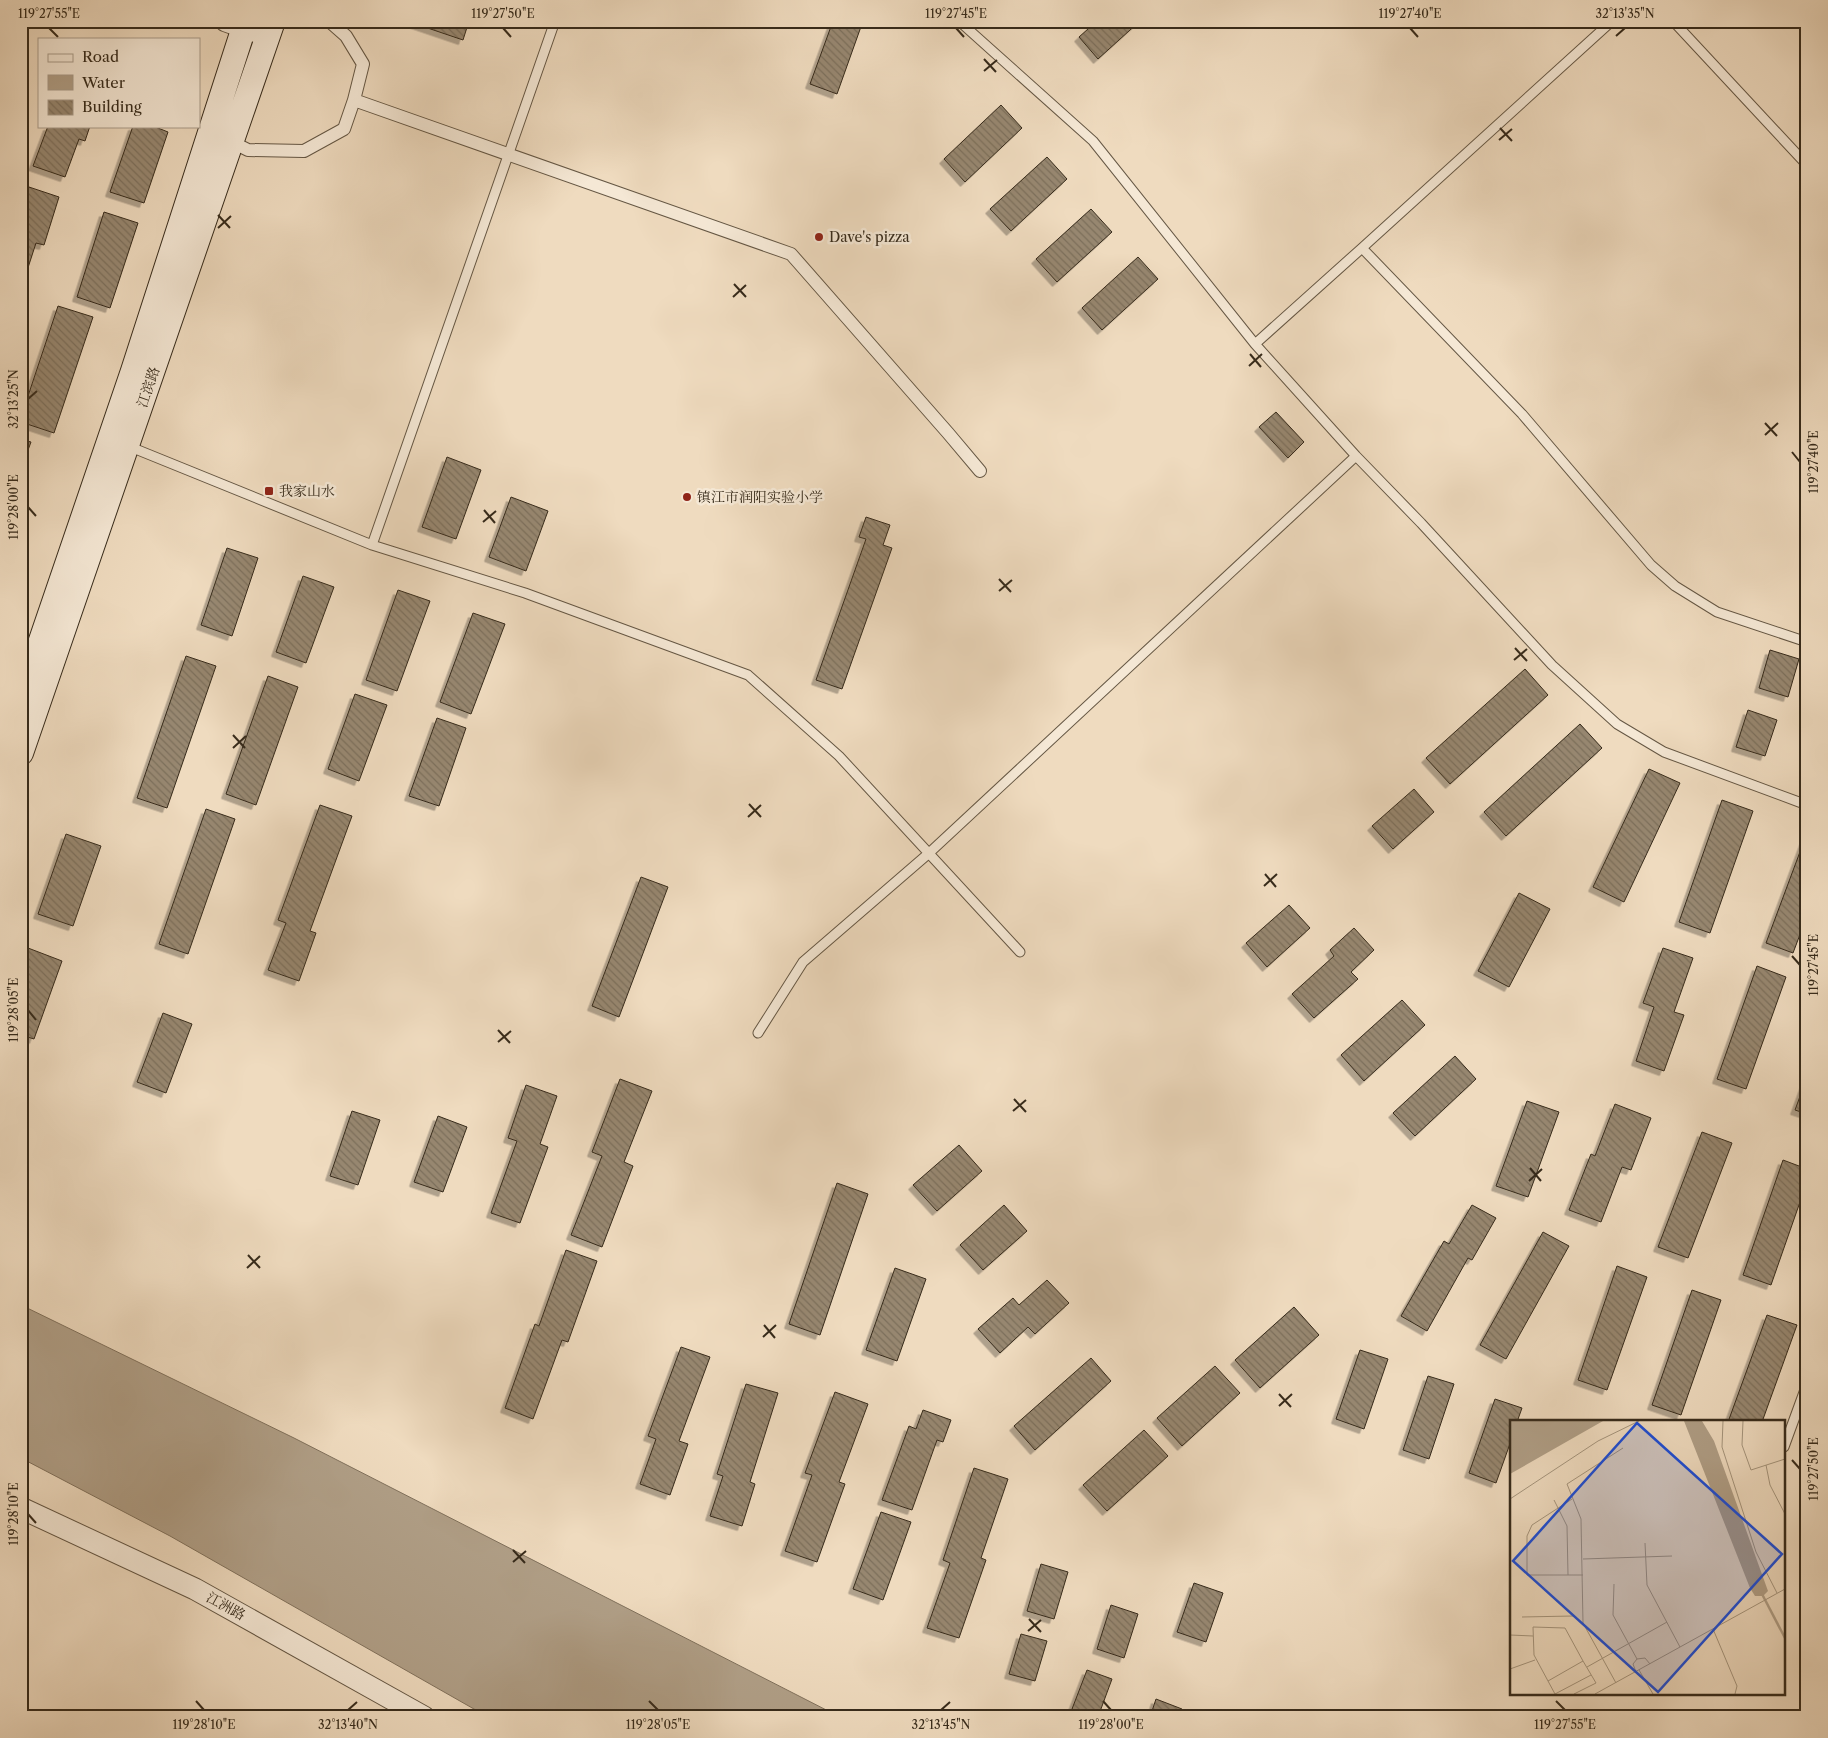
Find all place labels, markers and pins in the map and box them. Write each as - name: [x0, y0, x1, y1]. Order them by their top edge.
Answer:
- place label: Dave's pizza: [829, 228, 910, 246]
- marker: Dave's pizza: [813, 231, 825, 243]
- place label: 我家山水: [279, 482, 335, 500]
- marker: 我家山水: [263, 485, 275, 497]
- place label: 镇江市润阳实验小学: [697, 488, 823, 506]
- marker: 镇江市润阳实验小学: [681, 491, 693, 503]

